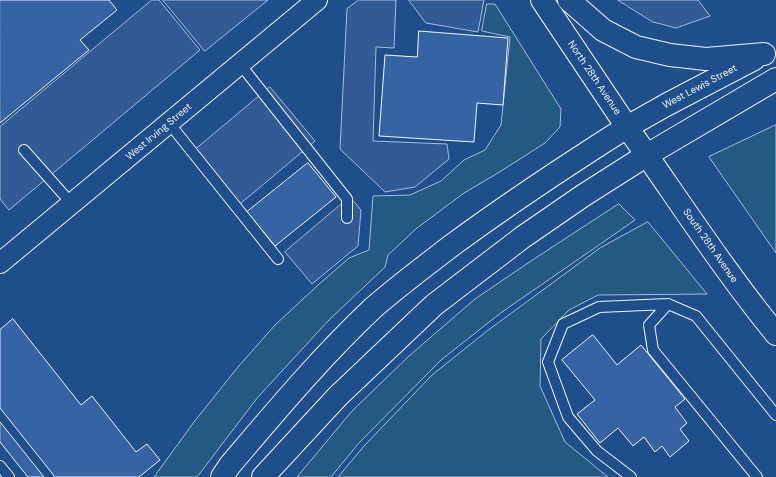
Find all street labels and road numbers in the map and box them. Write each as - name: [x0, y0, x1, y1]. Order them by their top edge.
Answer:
- street label: North 28th Avenue: [565, 39, 623, 117]
- street label: West Lewis Street: [661, 62, 739, 112]
- street label: West Irving Street: [124, 101, 194, 163]
- street label: South 28th Avenue: [680, 207, 740, 285]

